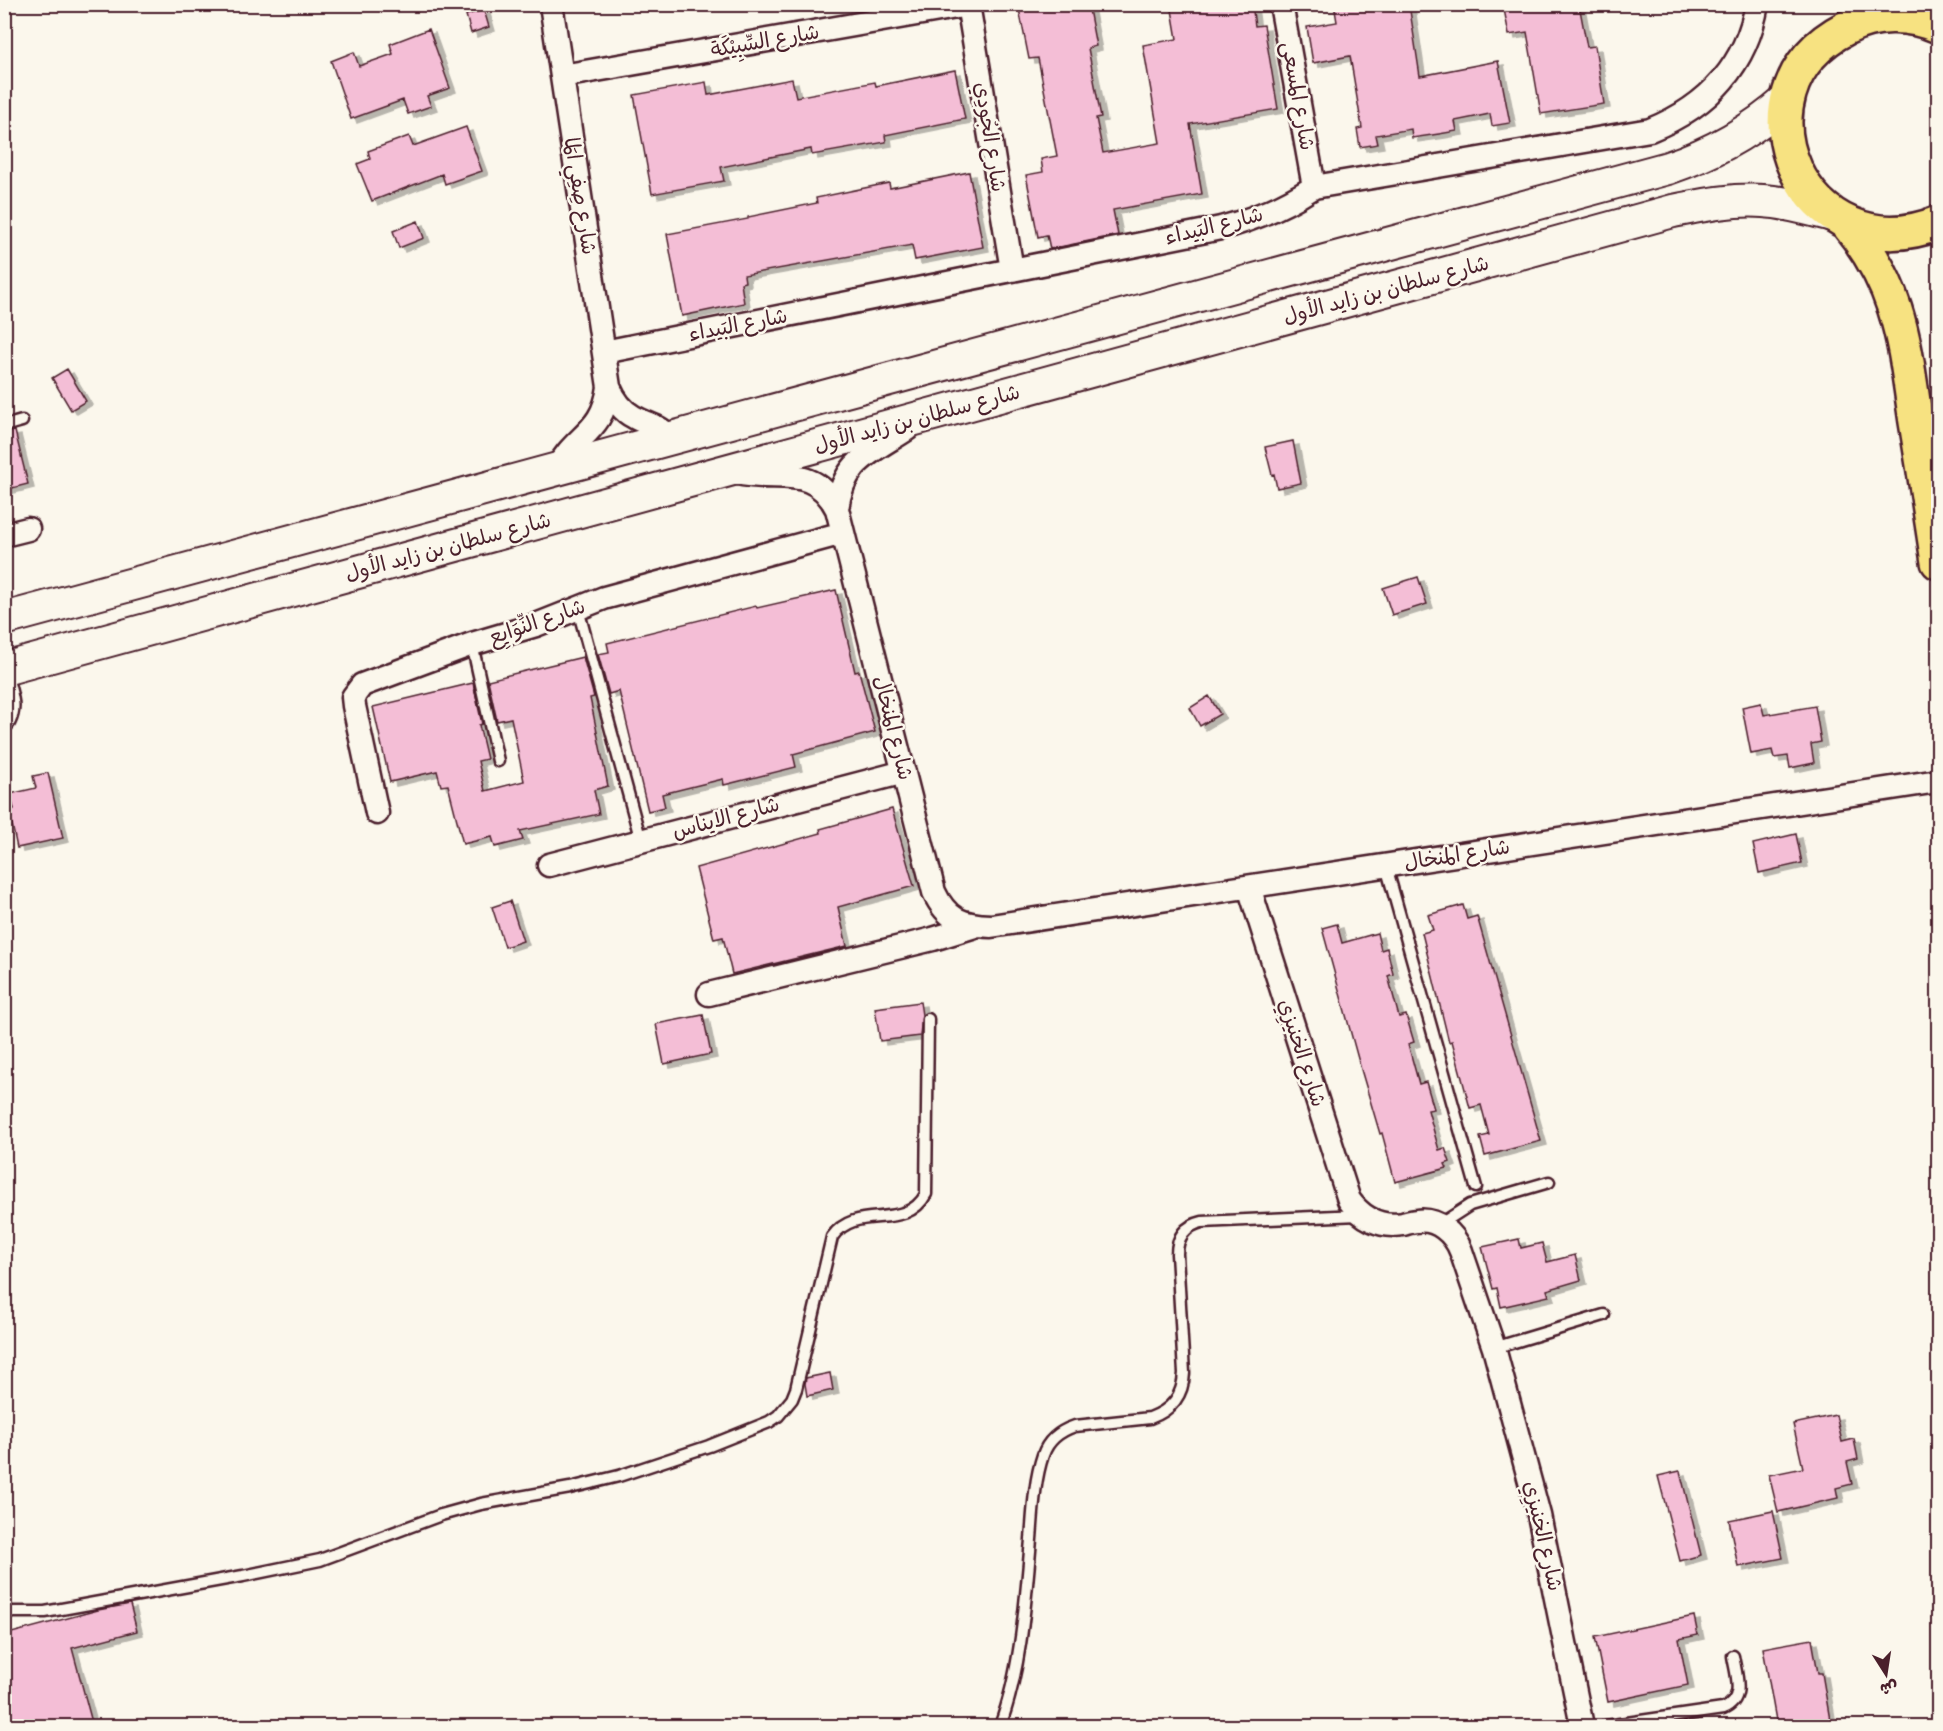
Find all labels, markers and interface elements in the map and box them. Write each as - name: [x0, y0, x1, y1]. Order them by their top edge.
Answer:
- street label: شارع السِّبِيْكَة: [709, 18, 822, 67]
- street label: شارع المسعى: [1274, 40, 1321, 153]
- street label: شارع الجُودِي: [967, 80, 1012, 194]
- street label: شارع صِفِي المَا: [552, 135, 603, 257]
- street label: شارع البَيداء: [1162, 201, 1266, 252]
- street label: شارع سلطان بن زايد الأول: [1280, 249, 1492, 331]
- street label: شارع البَيداء: [686, 302, 790, 349]
- street label: شارع سلطان بن زايد الأول: [811, 378, 1023, 460]
- street label: شارع سلطان بن زايد الأول: [342, 506, 554, 588]
- street label: شارع النِّوَايِع: [485, 592, 590, 654]
- street label: شارع المنخال: [866, 673, 919, 783]
- street label: شارع الايناس: [669, 791, 783, 846]
- street label: شارع المنخال: [1402, 833, 1512, 878]
- street label: شارع الخنيزِي: [1270, 996, 1332, 1111]
- street label: شارع الخنيزِي: [1515, 1478, 1569, 1594]
- north arrow: [1856, 1644, 1916, 1704]
- text: ش: [1878, 1676, 1900, 1699]

